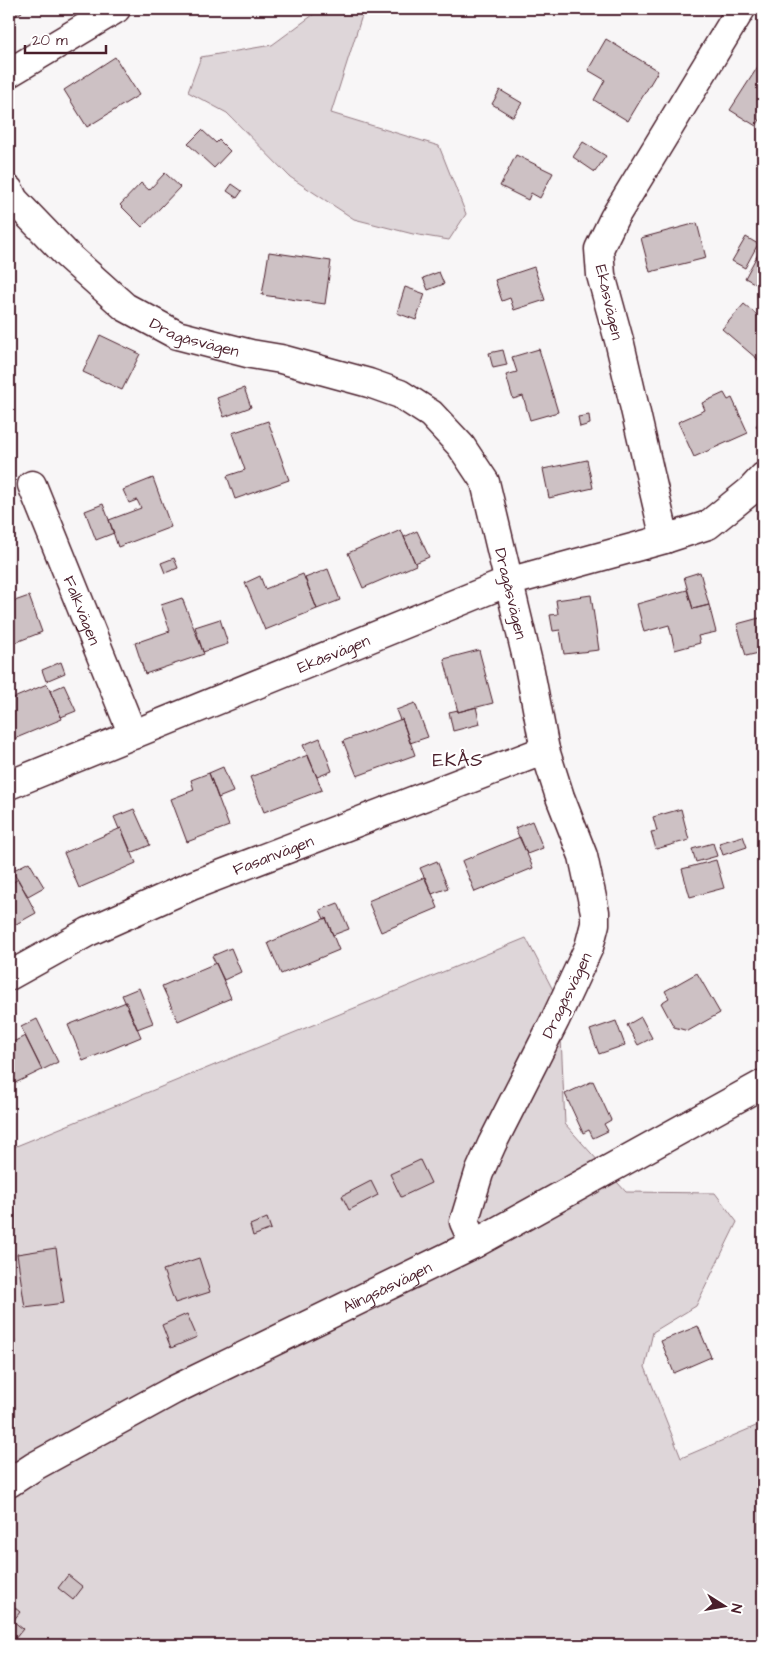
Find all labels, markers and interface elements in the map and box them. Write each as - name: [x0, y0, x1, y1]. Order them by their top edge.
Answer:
- scale bar: [25, 22, 106, 54]
- text: 20 m: [32, 30, 68, 51]
- street label: Ekåsvägen: [589, 262, 628, 342]
- street label: Dragåsvägen: [146, 312, 242, 363]
- street label: Dragåsvägen: [489, 546, 532, 641]
- street label: Falkvägen: [58, 573, 105, 648]
- street label: Ekåsvägen: [294, 629, 373, 679]
- district label: EKÅS: [432, 747, 484, 774]
- street label: Fasanvägen: [230, 830, 317, 881]
- street label: Dragåsvägen: [537, 949, 598, 1043]
- street label: Alingsåsvägen: [339, 1256, 436, 1319]
- north arrow: [700, 1582, 750, 1632]
- text: N: [725, 1602, 746, 1615]

